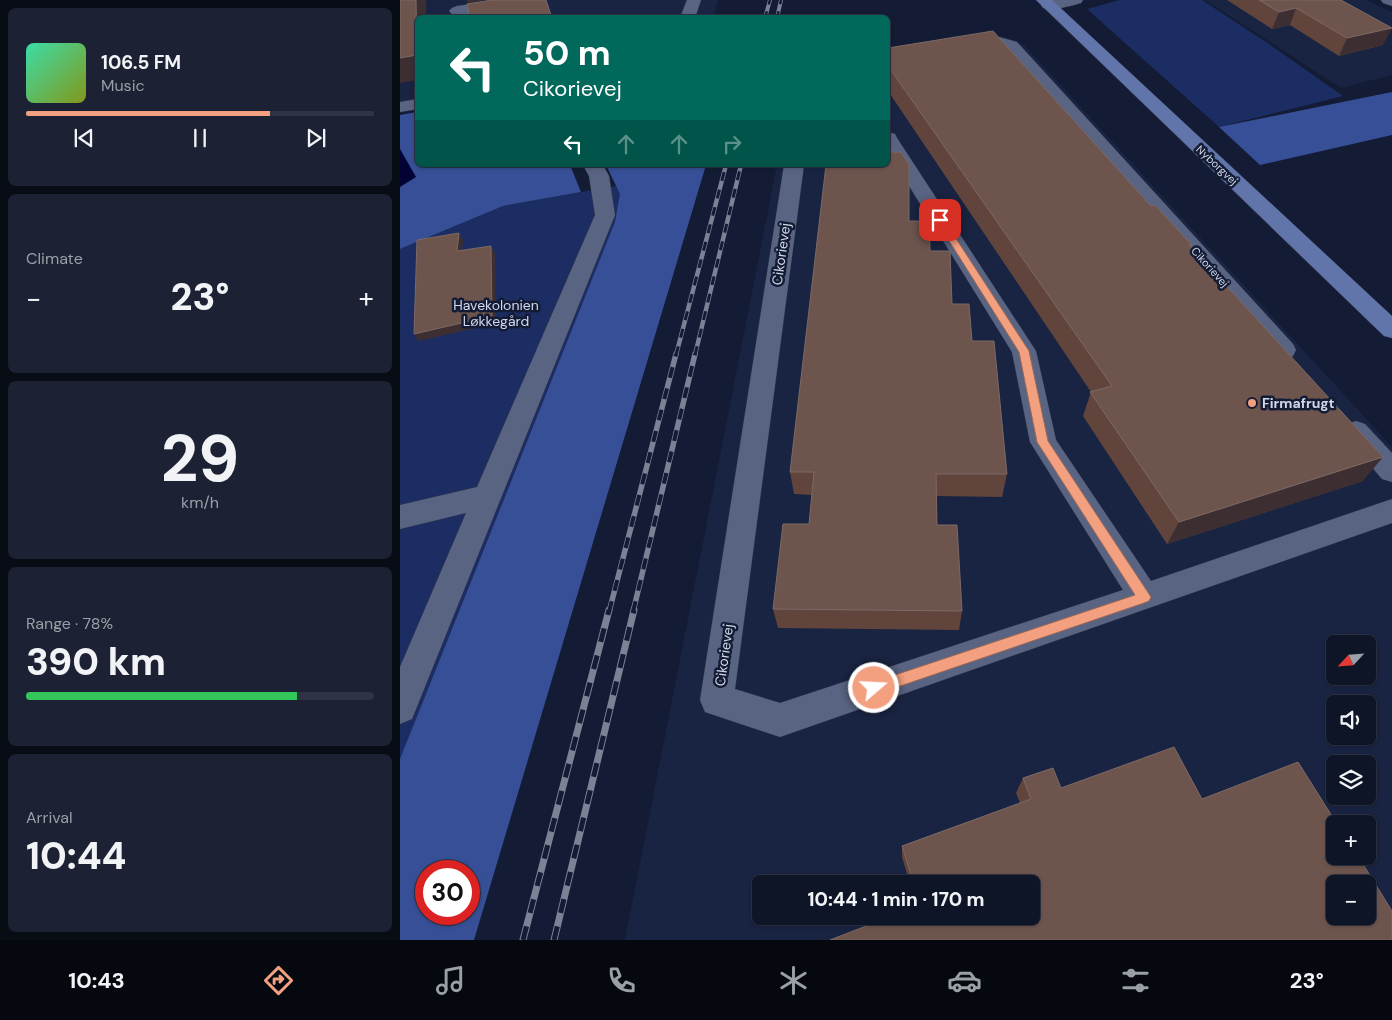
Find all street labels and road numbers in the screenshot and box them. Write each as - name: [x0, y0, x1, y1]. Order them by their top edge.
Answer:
- street label: Nyborgvej: [1193, 142, 1241, 188]
- street label: Cikorievej: [768, 222, 794, 286]
- street label: Cikorievej: [1188, 244, 1232, 290]
- street label: Cikorievej: [711, 623, 737, 687]

